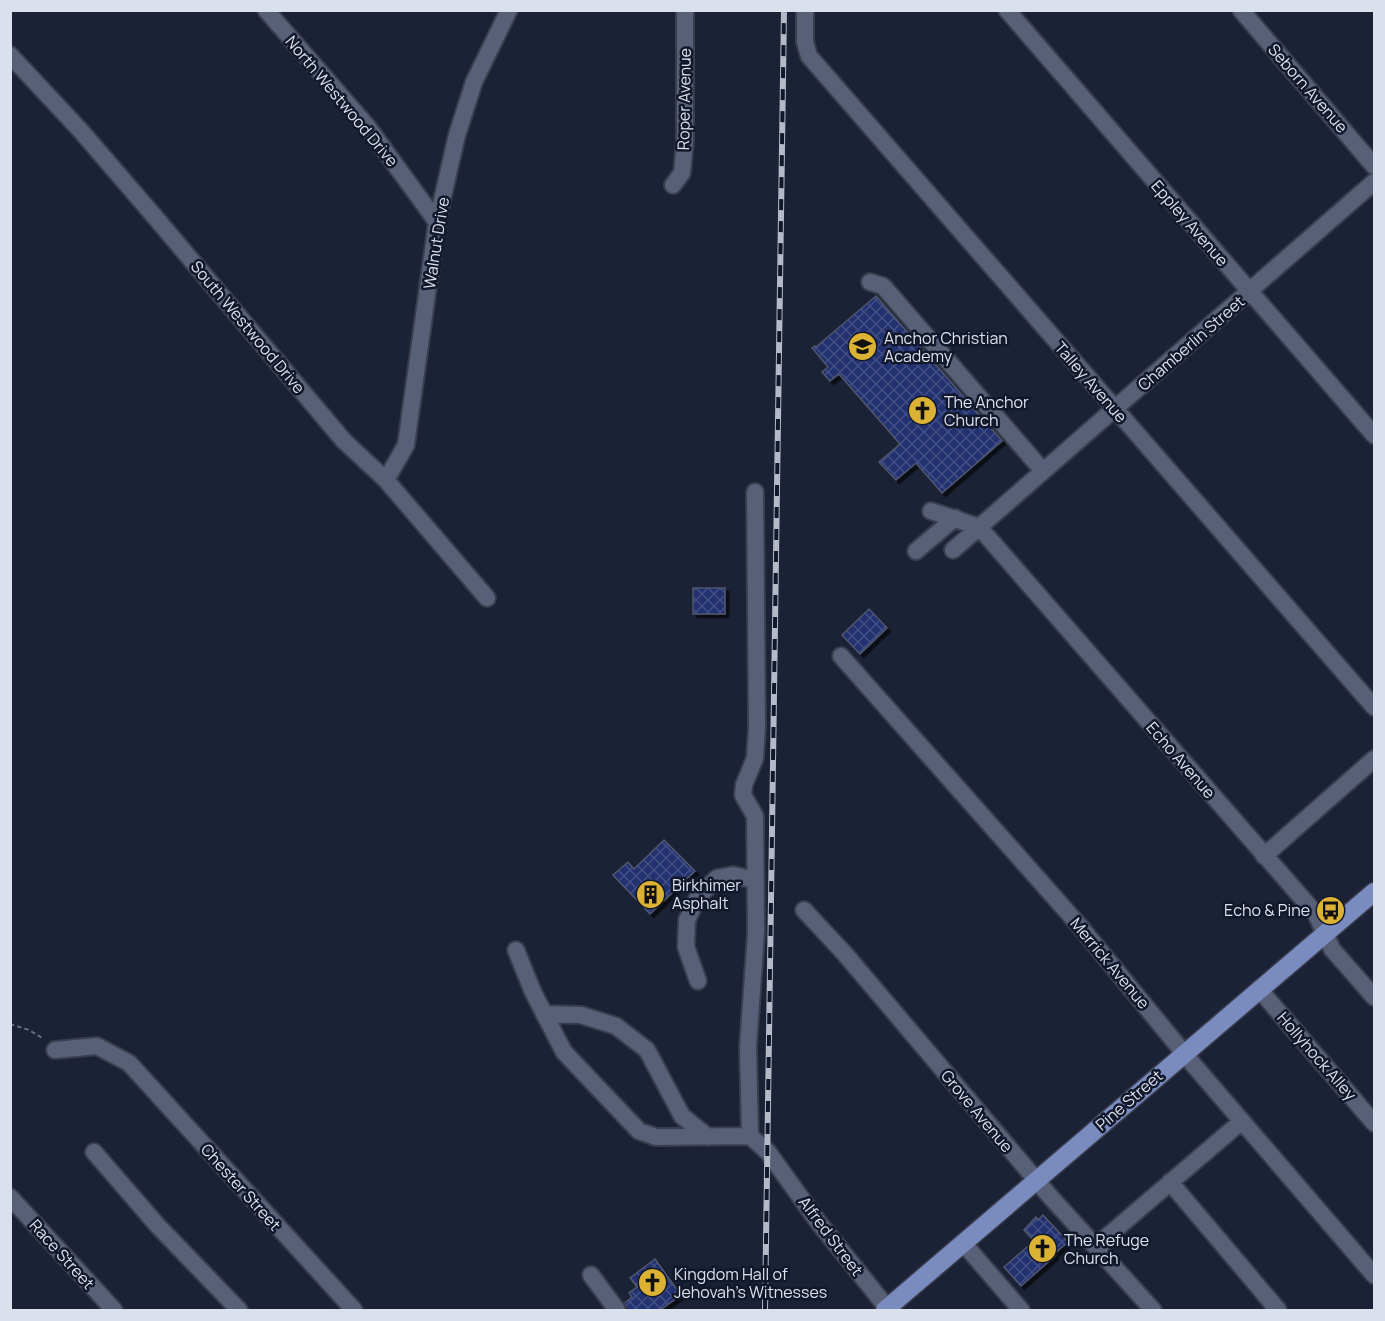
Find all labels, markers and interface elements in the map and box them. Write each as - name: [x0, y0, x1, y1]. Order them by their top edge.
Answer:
- street label: North Westwood Drive: [281, 31, 403, 171]
- street label: Seborn Avenue: [1263, 39, 1353, 137]
- street label: Roper Avenue: [672, 48, 696, 150]
- street label: Eppley Avenue: [1146, 175, 1234, 271]
- street label: Walnut Drive: [418, 195, 454, 291]
- street label: South Westwood Drive: [186, 256, 310, 398]
- street label: Chamberlin Street: [1133, 290, 1249, 396]
- place label: Anchor Christian Academy: [884, 327, 1008, 367]
- school or university icon: Anchor Christian Academy: [847, 331, 879, 363]
- street label: Talley Avenue: [1050, 337, 1132, 427]
- place label: The Anchor Church: [944, 391, 1029, 431]
- church icon: The Anchor Church: [907, 395, 939, 427]
- street label: Echo Avenue: [1142, 717, 1220, 803]
- place label: Birkhimer Asphalt: [672, 874, 741, 914]
- building icon: Birkhimer Asphalt: [635, 878, 667, 910]
- bus stop icon: Echo & Pine: [1315, 894, 1347, 926]
- place label: Echo & Pine: [1224, 899, 1310, 921]
- street label: Merrick Avenue: [1065, 913, 1155, 1013]
- street label: Hollyhock Alley: [1272, 1007, 1362, 1105]
- street label: Grove Avenue: [936, 1065, 1018, 1157]
- street label: Pine Street: [1091, 1065, 1167, 1135]
- street label: Chester Street: [196, 1139, 286, 1235]
- street label: Alfred Street: [794, 1192, 868, 1280]
- street label: Race Street: [25, 1214, 99, 1294]
- place label: The Refuge Church: [1064, 1229, 1149, 1269]
- church icon: The Refuge Church: [1027, 1233, 1059, 1265]
- place label: Kingdom Hall of Jehovah's Witnesses: [674, 1263, 827, 1303]
- church icon: Kingdom Hall of Jehovah's Witnesses: [637, 1267, 669, 1299]

